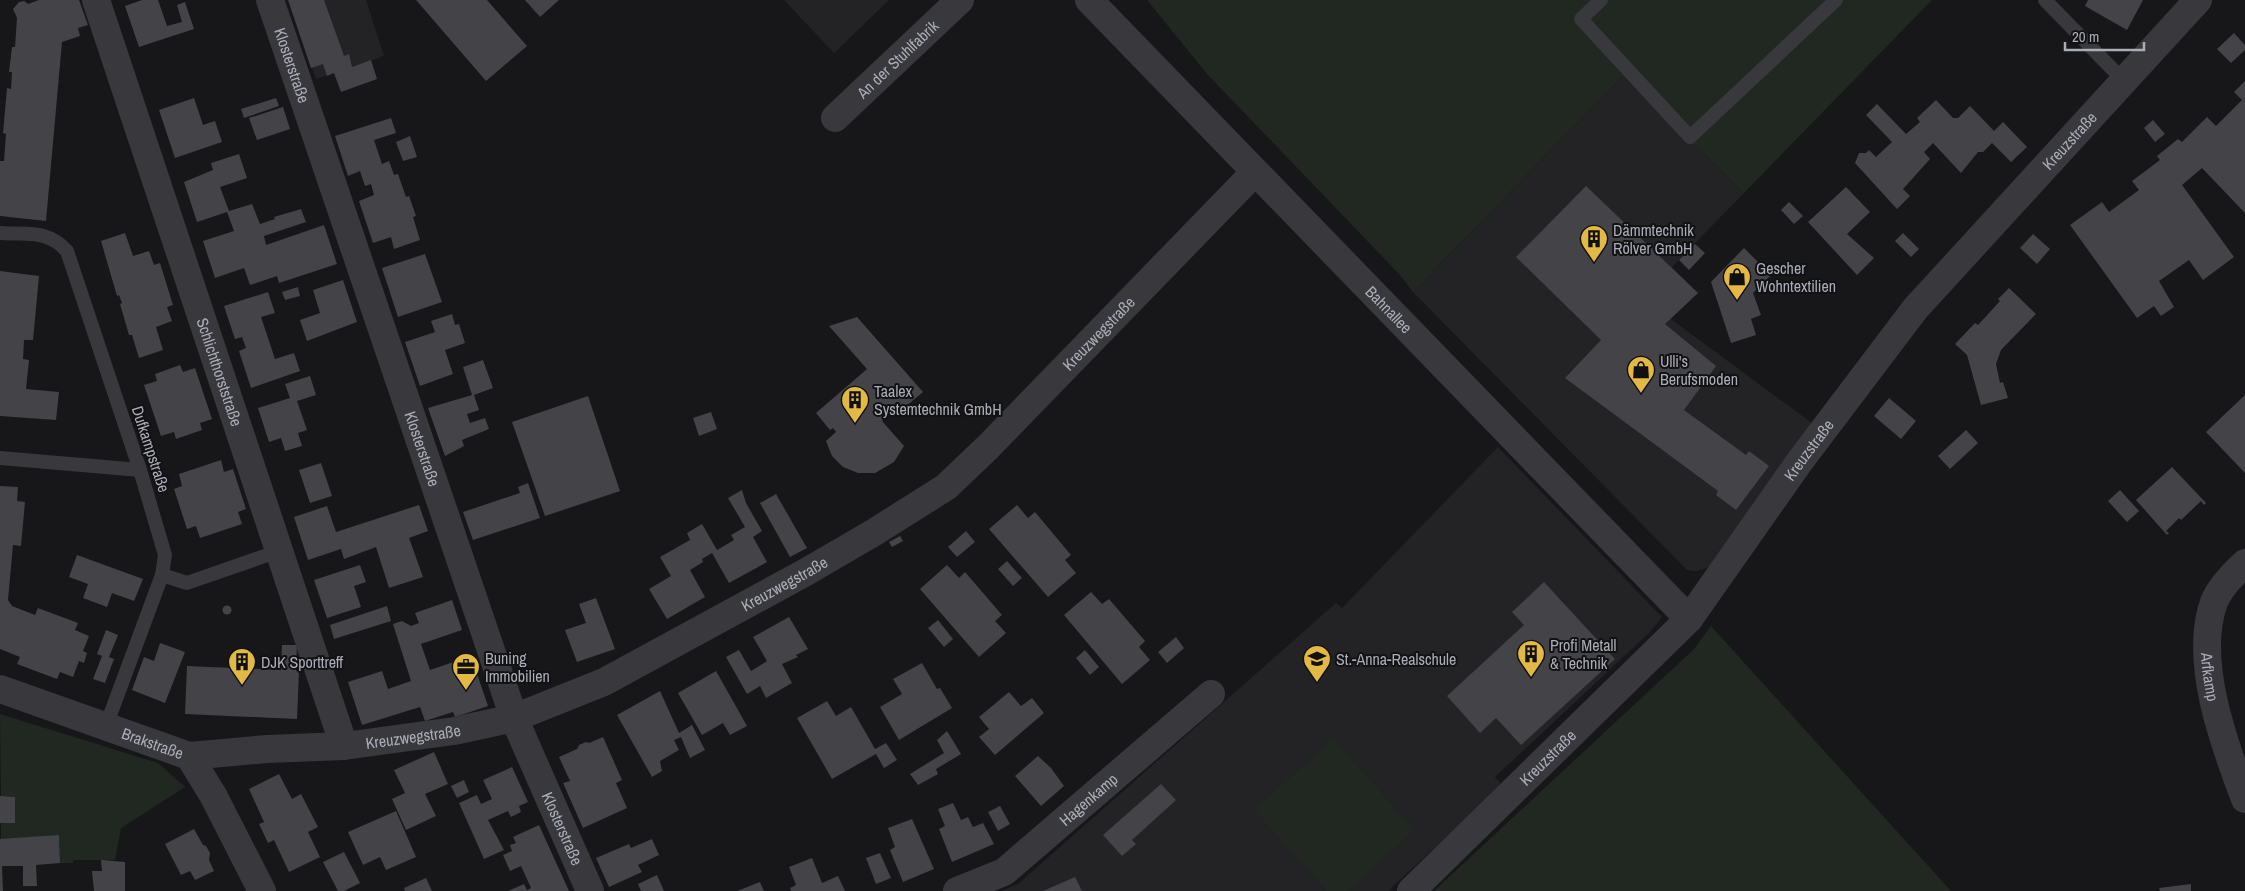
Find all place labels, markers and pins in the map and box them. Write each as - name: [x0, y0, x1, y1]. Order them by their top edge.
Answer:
- place label: Dämmtechnik Rölver GmbH: [1613, 219, 1694, 259]
- building icon: Dämmtechnik Rölver GmbH: [1579, 224, 1609, 263]
- place label: Gescher Wohntextilien: [1756, 257, 1836, 297]
- shop icon: Gescher Wohntextilien: [1722, 262, 1752, 301]
- place label: Ulli's Berufsmoden: [1660, 350, 1738, 390]
- shop icon: Ulli's Berufsmoden: [1626, 355, 1656, 394]
- place label: Taalex Systemtechnik GmbH: [874, 380, 1002, 420]
- building icon: Taalex Systemtechnik GmbH: [840, 385, 870, 424]
- place label: Profi Metall & Technik: [1550, 634, 1616, 674]
- building icon: Profi Metall & Technik: [1516, 639, 1546, 678]
- school or university icon: St.-Anna-Realschule: [1302, 644, 1332, 683]
- building icon: DJK Sporttreff: [227, 647, 257, 686]
- place label: Buning Immobilien: [485, 647, 550, 687]
- place label: St.-Anna-Realschule: [1336, 648, 1456, 670]
- place label: DJK Sporttreff: [261, 651, 344, 673]
- office icon: Buning Immobilien: [451, 652, 481, 691]

